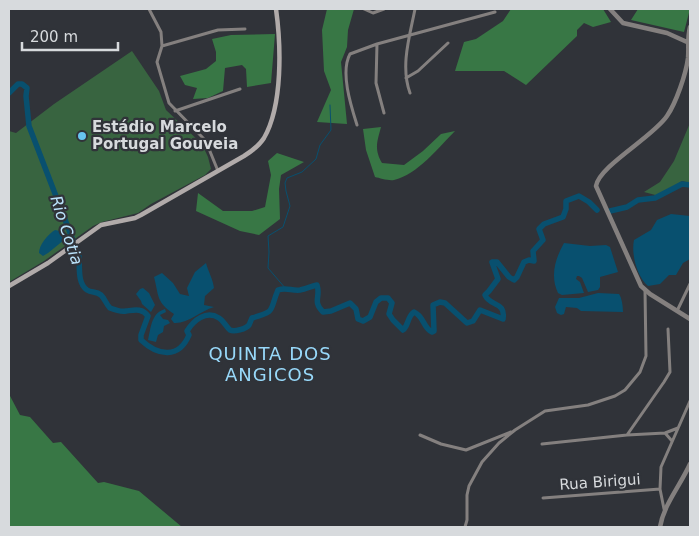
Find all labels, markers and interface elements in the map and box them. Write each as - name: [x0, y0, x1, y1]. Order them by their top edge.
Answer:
- scale bar: [22, 20, 119, 52]
- text: 200 m: [30, 28, 78, 46]
- place label: Estádio Marcelo Portugal Gouveia: [92, 118, 238, 153]
- marker: Estádio Marcelo Portugal Gouveia: [76, 130, 88, 142]
- water label: Rio Cotia: [46, 193, 87, 267]
- district label: QUINTA DOS ANGICOS: [208, 343, 332, 385]
- street label: Rua Birigui: [559, 470, 641, 494]

